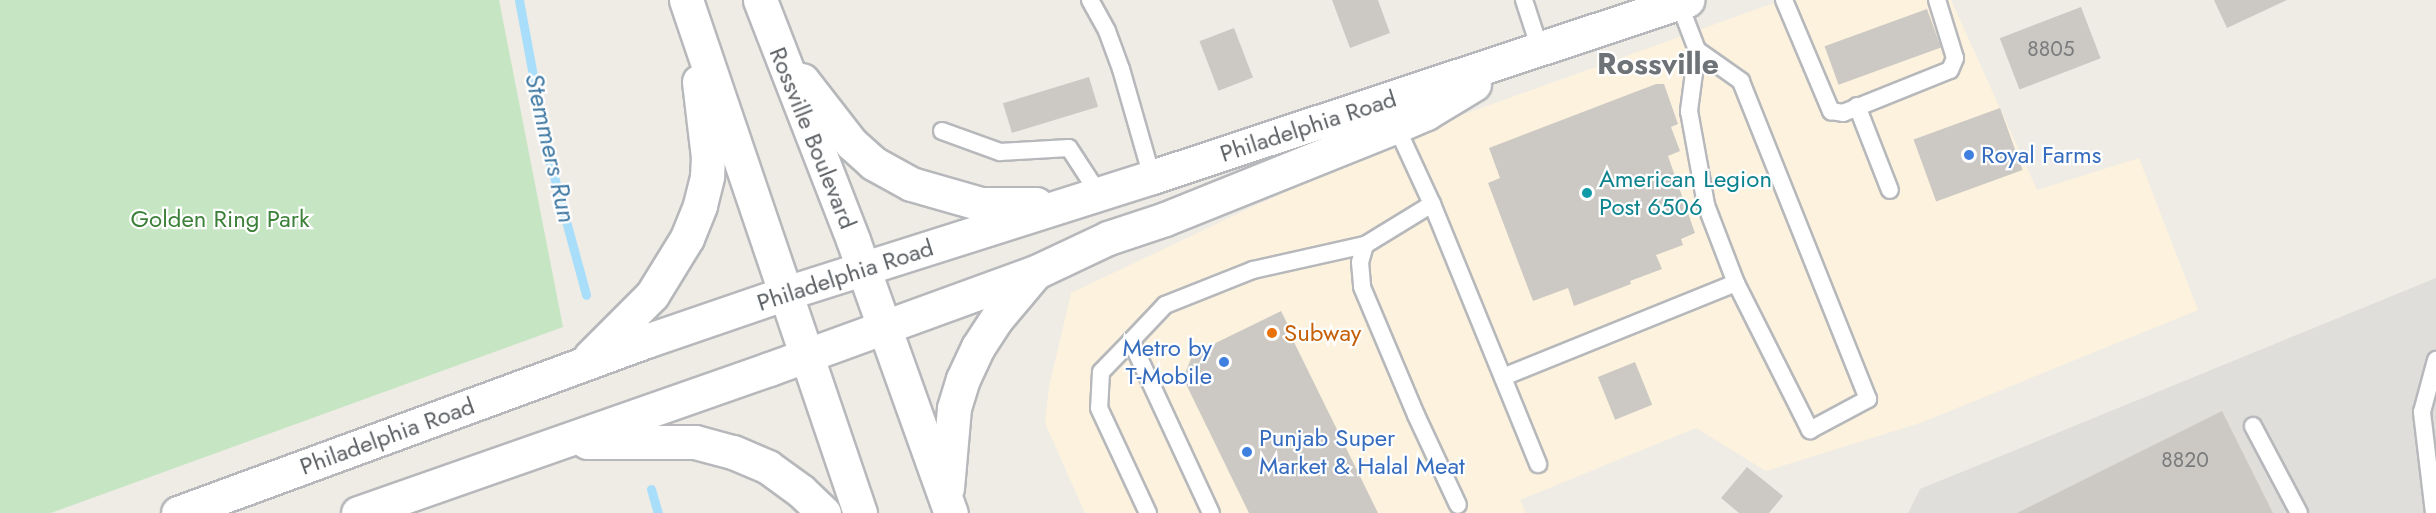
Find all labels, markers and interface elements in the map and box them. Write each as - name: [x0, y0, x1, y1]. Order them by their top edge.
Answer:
- house number: 8805: [2027, 36, 2075, 62]
- street label: Rossville Boulevard: [763, 43, 863, 233]
- district label: Rossville: [1597, 46, 1719, 82]
- water label: Stemmers Run: [518, 70, 582, 226]
- street label: Philadelphia Road: [1216, 84, 1400, 168]
- place label: Royal Farms: [1981, 141, 2101, 169]
- marker: Royal Farms: [1962, 148, 1976, 162]
- place label: American Legion Post 6506: [1599, 165, 1772, 221]
- marker: American Legion Post 6506: [1580, 186, 1594, 200]
- park label: Golden Ring Park: [131, 205, 309, 233]
- street label: Philadelphia Road: [753, 233, 937, 317]
- place label: Subway: [1284, 319, 1361, 347]
- marker: Subway: [1265, 326, 1279, 340]
- place label: Metro by T-Mobile: [1122, 334, 1212, 390]
- marker: Metro by T-Mobile: [1217, 355, 1231, 369]
- street label: Philadelphia Road: [296, 391, 478, 481]
- place label: Punjab Super Market & Halal Meat: [1259, 424, 1465, 480]
- marker: Punjab Super Market & Halal Meat: [1240, 445, 1254, 459]
- house number: 8820: [2161, 447, 2209, 473]

